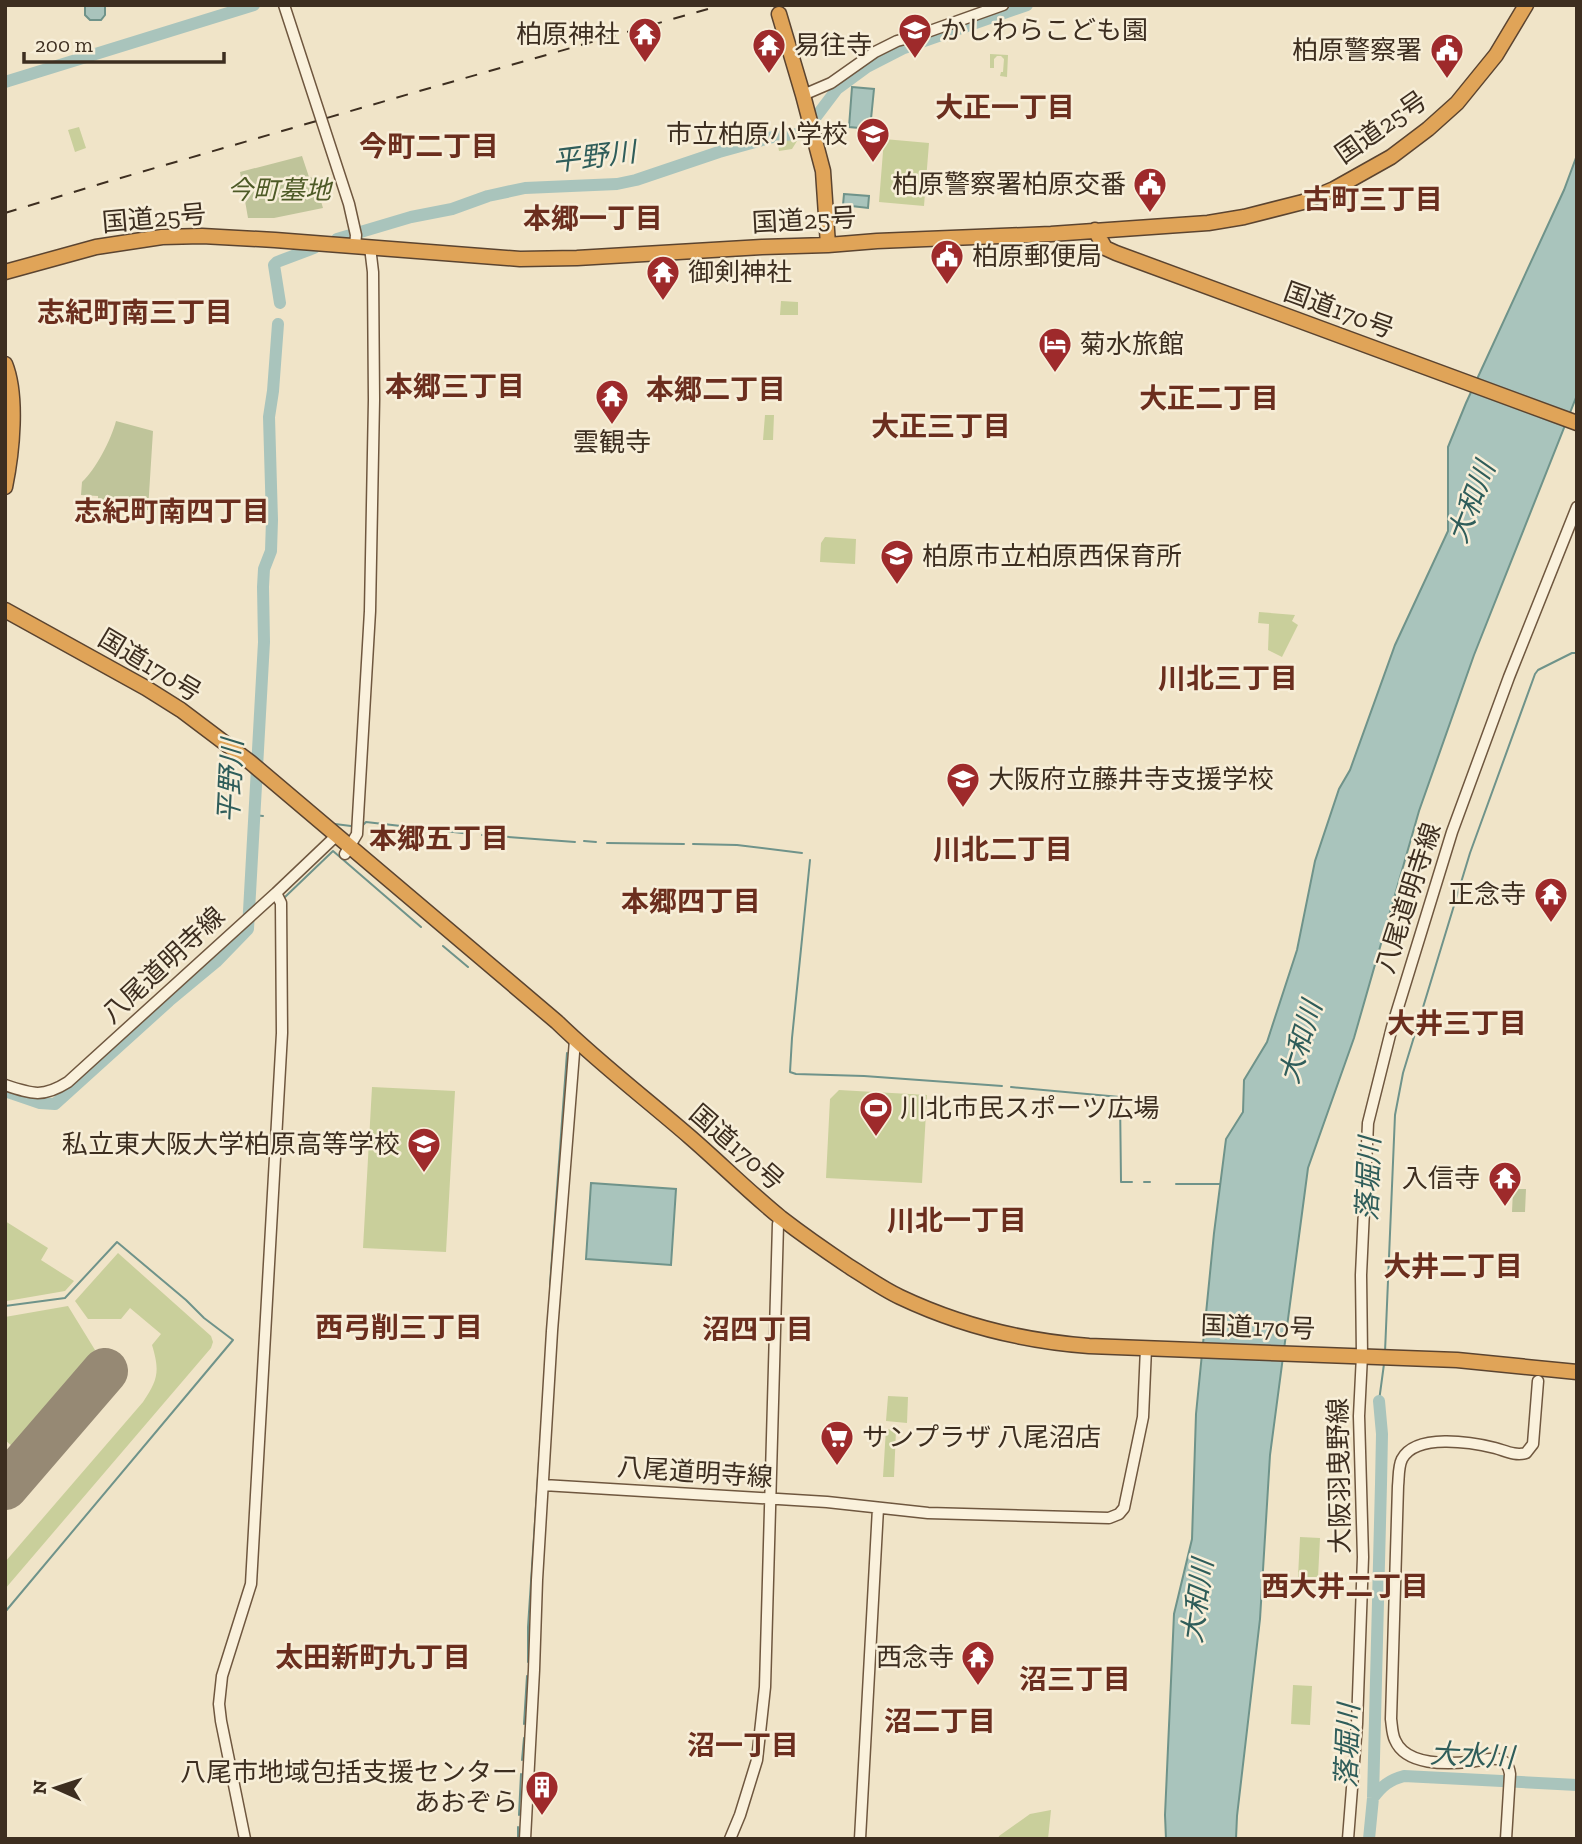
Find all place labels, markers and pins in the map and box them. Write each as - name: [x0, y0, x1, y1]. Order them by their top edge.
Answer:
- school or university icon: かしわらこども園: [896, 11, 934, 60]
- place label: かしわらこども園: [940, 14, 1148, 46]
- temple icon: 柏原神社: [626, 15, 664, 64]
- place label: 柏原神社: [516, 18, 620, 50]
- temple icon: 易往寺: [750, 26, 788, 75]
- place label: 易往寺: [794, 29, 872, 61]
- public building icon: 柏原警察署: [1428, 31, 1466, 80]
- place label: 柏原警察署: [1292, 34, 1422, 66]
- school or university icon: 市立柏原小学校: [854, 115, 892, 164]
- place label: 市立柏原小学校: [666, 118, 848, 150]
- public building icon: 柏原警察署柏原交番: [1131, 165, 1169, 214]
- place label: 柏原警察署柏原交番: [892, 168, 1126, 200]
- public building icon: 柏原郵便局: [928, 237, 966, 286]
- place label: 柏原郵便局: [972, 240, 1102, 272]
- temple icon: 御剣神社: [644, 253, 682, 302]
- place label: 御剣神社: [688, 256, 792, 288]
- hotel icon: 菊水旅館: [1036, 325, 1074, 374]
- place label: 菊水旅館: [1080, 328, 1184, 360]
- temple icon: 雲観寺: [593, 377, 631, 426]
- place label: 雲観寺: [573, 426, 651, 458]
- school or university icon: 柏原市立柏原西保育所: [878, 537, 916, 586]
- place label: 柏原市立柏原西保育所: [922, 540, 1182, 572]
- school or university icon: 大阪府立藤井寺支援学校: [944, 760, 982, 809]
- place label: 大阪府立藤井寺支援学校: [988, 763, 1274, 795]
- temple icon: 正念寺: [1532, 875, 1570, 924]
- place label: 正念寺: [1448, 878, 1526, 910]
- sports icon: 川北市民スポーツ広場: [857, 1089, 895, 1138]
- place label: 川北市民スポーツ広場: [900, 1092, 1159, 1124]
- school or university icon: 私立東大阪大学柏原高等学校: [405, 1125, 443, 1174]
- place label: 私立東大阪大学柏原高等学校: [62, 1128, 400, 1160]
- temple icon: 入信寺: [1486, 1159, 1524, 1208]
- place label: 入信寺: [1402, 1162, 1480, 1194]
- supermarket icon: サンプラザ 八尾沼店: [818, 1418, 856, 1467]
- place label: サンプラザ 八尾沼店: [862, 1421, 1101, 1453]
- temple icon: 西念寺: [959, 1638, 997, 1687]
- place label: 西念寺: [876, 1641, 954, 1673]
- place label: 八尾市地域包括支援センター あおぞら: [180, 1756, 518, 1818]
- building icon: 八尾市地域包括支援センター あおぞら: [523, 1768, 561, 1817]

